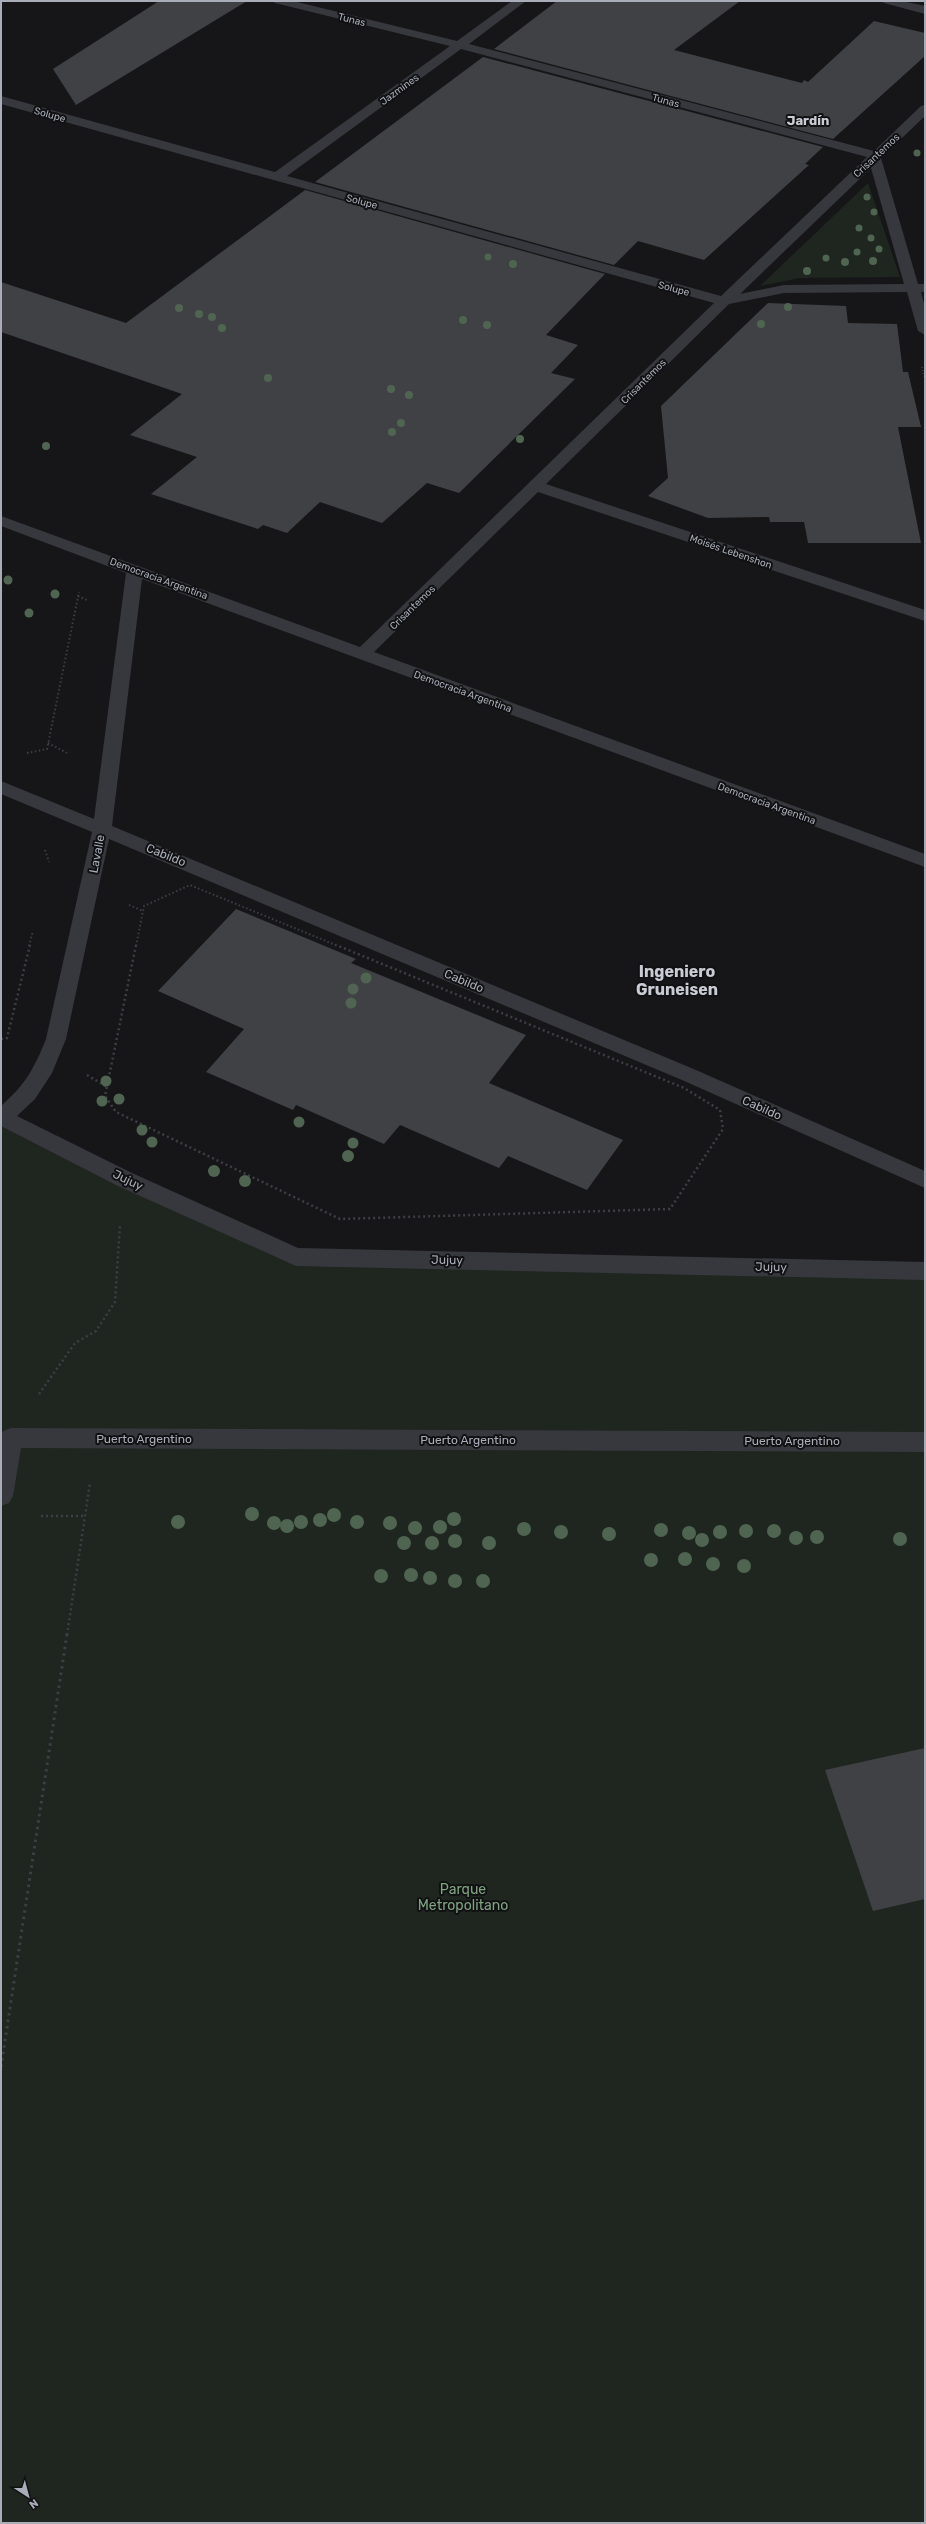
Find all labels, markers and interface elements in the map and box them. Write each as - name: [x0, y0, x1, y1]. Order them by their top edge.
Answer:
- street label: Tunas: [337, 11, 367, 29]
- street label: Jazmines: [378, 72, 421, 108]
- street label: Tunas: [651, 92, 681, 110]
- street label: Solupe: [33, 105, 67, 125]
- district label: Jardín: [787, 113, 829, 128]
- street label: Crisantemos: [851, 131, 902, 180]
- street label: Solupe: [345, 192, 379, 212]
- street label: Solupe: [657, 279, 691, 299]
- street label: Crisantemos: [619, 357, 669, 407]
- street label: Moisés Lebenshon: [688, 532, 773, 572]
- street label: Democracia Argentina: [108, 556, 209, 602]
- street label: Crisantemos: [387, 583, 438, 632]
- street label: Democracia Argentina: [412, 669, 513, 715]
- street label: Democracia Argentina: [716, 781, 817, 827]
- street label: Lavalle: [86, 833, 108, 874]
- street label: Cabildo: [144, 841, 188, 869]
- district label: Ingeniero Gruneisen: [636, 962, 718, 999]
- street label: Cabildo: [442, 966, 486, 996]
- street label: Cabildo: [740, 1093, 784, 1123]
- street label: Jujuy: [111, 1167, 146, 1193]
- street label: Jujuy: [431, 1253, 463, 1267]
- street label: Jujuy: [755, 1260, 787, 1274]
- street label: Puerto Argentino: [96, 1432, 192, 1446]
- street label: Puerto Argentino: [420, 1433, 516, 1447]
- street label: Puerto Argentino: [744, 1434, 840, 1448]
- park label: Parque Metropolitano: [418, 1881, 508, 1914]
- north arrow: [8, 2476, 48, 2516]
- text: N: [26, 2496, 41, 2511]

